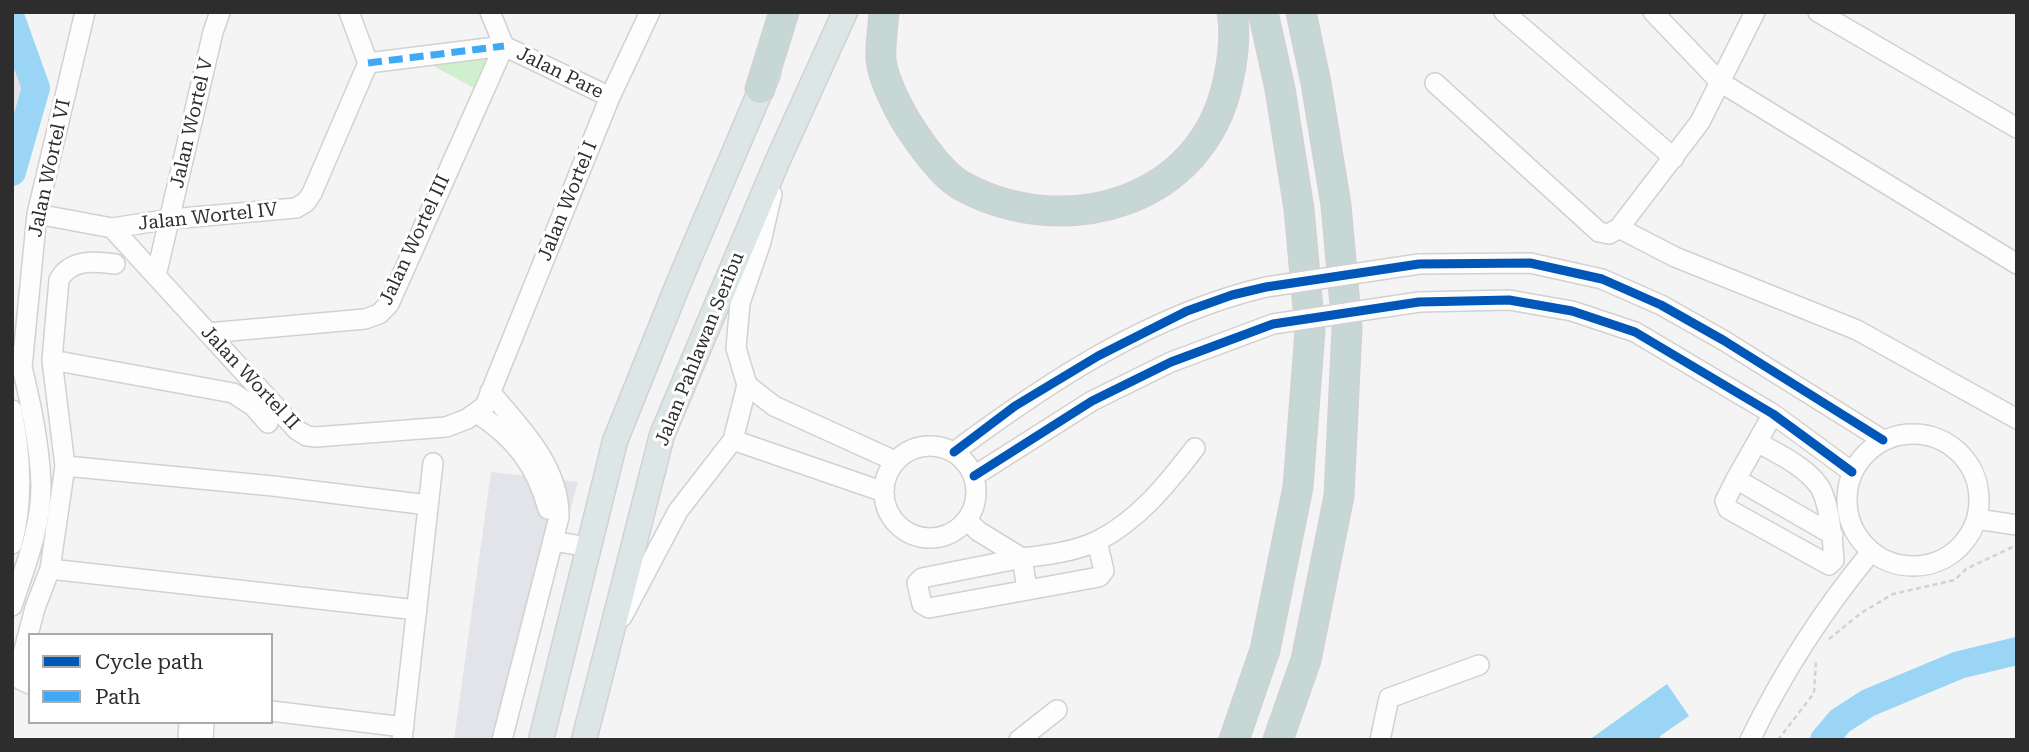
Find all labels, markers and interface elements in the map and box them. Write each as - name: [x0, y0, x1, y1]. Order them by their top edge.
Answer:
- street label: Jalan Pare: [513, 42, 607, 104]
- street label: Jalan Wortel V: [166, 56, 218, 190]
- street label: Jalan Wortel VI: [24, 97, 76, 239]
- street label: Jalan Wortel I: [534, 138, 602, 264]
- street label: Jalan Wortel III: [375, 171, 455, 309]
- street label: Jalan Wortel IV: [137, 198, 279, 236]
- street label: Jalan Pahlawan Seribu: [651, 249, 749, 449]
- street label: Jalan Wortel II: [196, 321, 304, 435]
- legend: [28, 633, 273, 724]
- text: Cycle path: [95, 650, 203, 674]
- text: Path: [95, 685, 141, 709]

